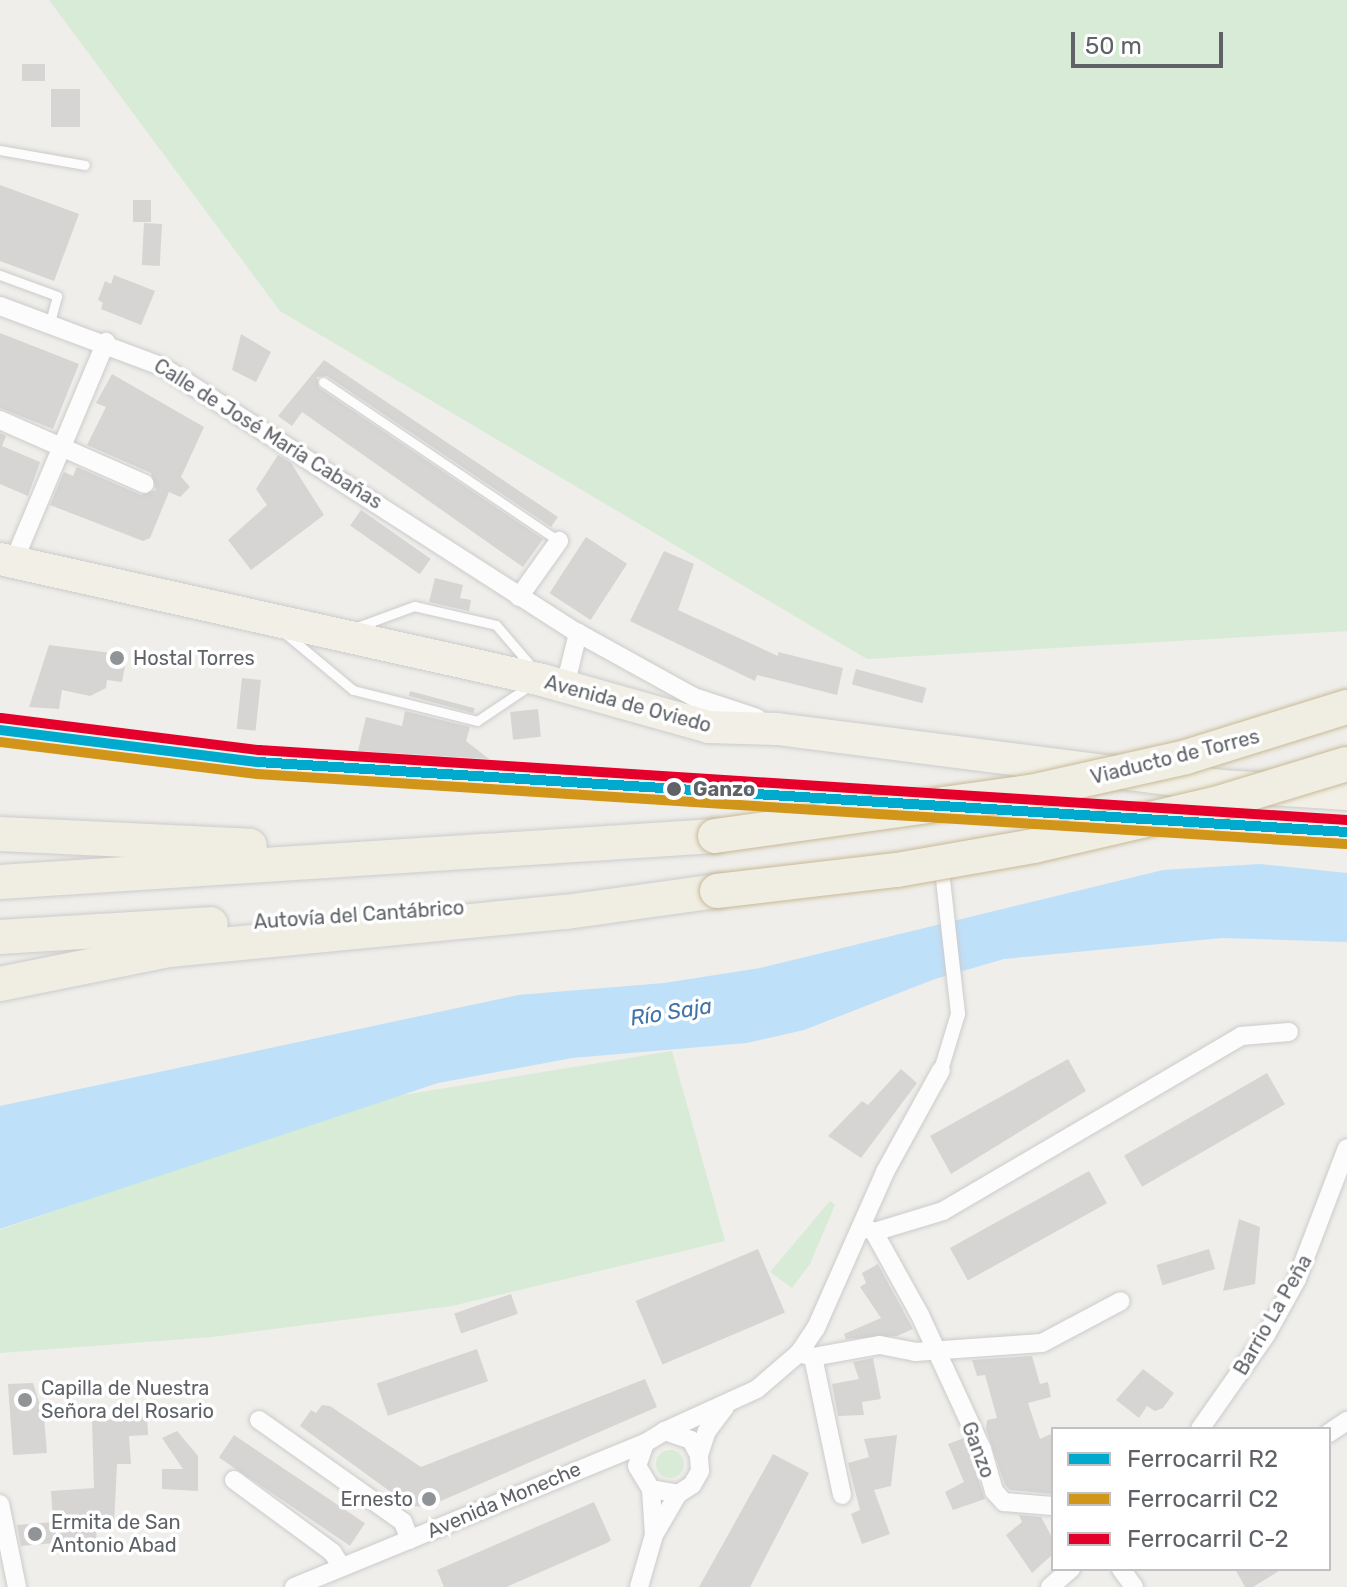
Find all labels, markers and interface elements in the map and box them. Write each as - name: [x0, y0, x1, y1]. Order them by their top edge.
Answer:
- scale bar: [1075, 16, 1227, 66]
- text: 50 m: [1085, 32, 1142, 60]
- street label: Calle de José María Cabañas: [149, 354, 387, 514]
- place label: Hostal Torres: [133, 646, 255, 670]
- marker: Hostal Torres: [108, 649, 126, 667]
- street label: Avenida de Oviedo: [542, 670, 714, 738]
- street label: Viaducto de Torres: [1088, 724, 1262, 790]
- marker: Ganzo: [662, 777, 686, 801]
- place label: Ganzo: [693, 777, 755, 801]
- street label: Autovía del Cantábrico: [253, 896, 465, 934]
- water label: Río Saja: [628, 992, 714, 1032]
- street label: Barrio La Peña: [1229, 1251, 1317, 1379]
- place label: Capilla de Nuestra Señora del Rosario: [41, 1376, 214, 1423]
- marker: Capilla de Nuestra Señora del Rosario: [16, 1391, 34, 1409]
- street label: Ganzo: [956, 1418, 1000, 1482]
- legend: [1051, 1427, 1331, 1571]
- text: Ferrocarril R2: [1127, 1445, 1278, 1473]
- street label: Avenida Moneche: [424, 1457, 584, 1543]
- text: Ferrocarril C2: [1127, 1485, 1278, 1513]
- place label: Ernesto: [340, 1487, 413, 1511]
- marker: Ernesto: [420, 1490, 438, 1508]
- place label: Ermita de San Antonio Abad: [51, 1510, 181, 1557]
- marker: Ermita de San Antonio Abad: [26, 1525, 44, 1543]
- text: Ferrocarril C-2: [1127, 1525, 1289, 1553]

